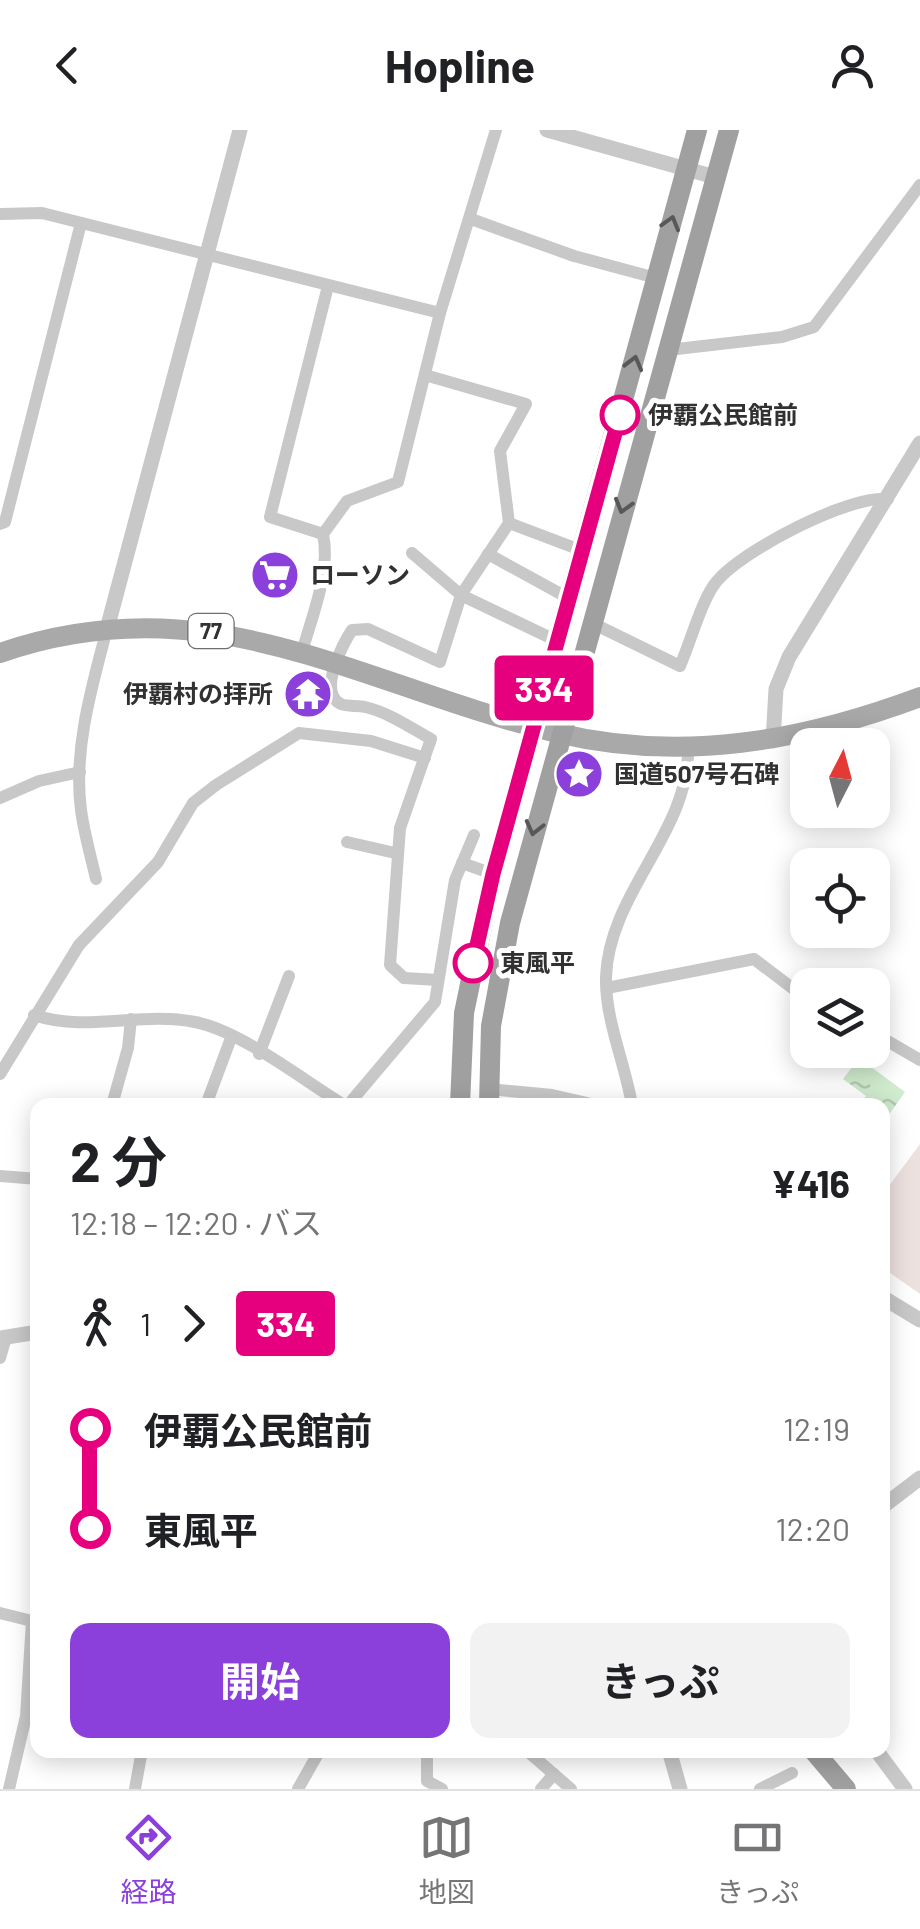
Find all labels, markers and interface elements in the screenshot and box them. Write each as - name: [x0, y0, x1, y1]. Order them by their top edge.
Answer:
- icon: back: [40, 38, 95, 93]
- text: Hopline: [385, 38, 535, 92]
- icon: person: [825, 38, 880, 93]
- one-way arrow: [659, 215, 680, 232]
- one-way arrow: [622, 354, 643, 372]
- marker: 伊覇公民館前: [601, 396, 639, 434]
- place label: 伊覇公民館前: [648, 399, 798, 429]
- one-way arrow: [614, 497, 635, 514]
- supermarket icon: ローソン: [249, 549, 301, 601]
- place label: ローソン: [310, 559, 410, 589]
- road number: 77: [188, 614, 234, 648]
- line badge: 334: [486, 656, 602, 720]
- text: 334: [515, 667, 573, 709]
- temple icon: 伊覇村の拝所: [282, 668, 334, 720]
- place label: 伊覇村の拝所: [123, 678, 273, 708]
- north arrow: [790, 728, 890, 828]
- map controls: [790, 728, 890, 1068]
- place icon: 国道507号石碑: [553, 748, 605, 800]
- place label: 国道507号石碑: [614, 758, 779, 788]
- one-way arrow: [525, 819, 546, 836]
- button: locate: [790, 848, 890, 948]
- marker: 東風平: [454, 944, 492, 982]
- place label: 東風平: [500, 947, 575, 977]
- button: layers: [790, 968, 890, 1068]
- text: 2 分: [70, 1127, 167, 1193]
- text: ¥416: [771, 1160, 850, 1206]
- text: 12:18 – 12:20 · バス: [70, 1203, 322, 1241]
- icon: walk: [70, 1296, 125, 1351]
- icon: forward: [166, 1296, 221, 1351]
- text: 334: [256, 1302, 315, 1344]
- text: 1: [140, 1304, 151, 1342]
- text: 伊覇公民館前: [144, 1407, 372, 1453]
- text: 12:19: [783, 1409, 850, 1447]
- text: 東風平: [144, 1507, 258, 1553]
- text: 12:20: [776, 1509, 850, 1547]
- button: 開始: [70, 1623, 450, 1738]
- button: きっぷ: [470, 1623, 850, 1738]
- tab: 経路: [121, 1810, 177, 1910]
- tab: 地図: [419, 1810, 475, 1910]
- tab: きっぷ: [716, 1810, 799, 1910]

